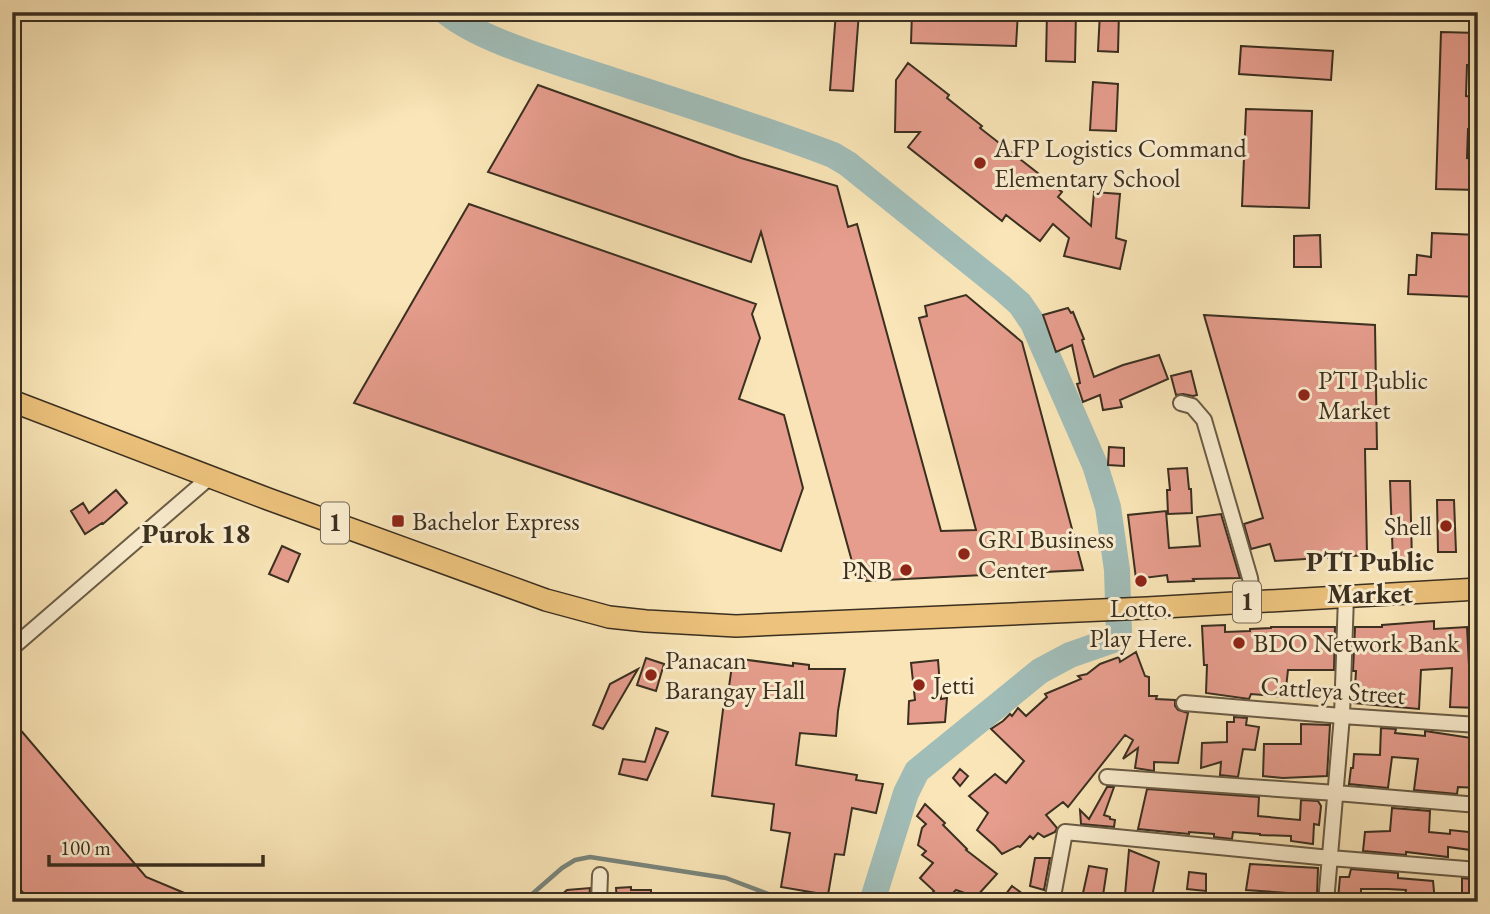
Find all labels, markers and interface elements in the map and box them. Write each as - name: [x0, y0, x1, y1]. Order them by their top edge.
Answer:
- place label: AFP Logistics Command Elementary School: [993, 131, 1248, 195]
- marker: AFP Logistics Command Elementary School: [972, 155, 988, 171]
- place label: PTI Public Market: [1318, 363, 1428, 427]
- marker: PTI Public Market: [1296, 387, 1312, 403]
- road number: 1: [321, 502, 349, 544]
- place label: Bachelor Express: [412, 504, 580, 538]
- place label: Shell: [1384, 509, 1432, 543]
- marker: Bachelor Express: [390, 513, 406, 529]
- district label: Purok 18: [142, 515, 250, 551]
- marker: Shell: [1438, 518, 1454, 534]
- place label: GRI Business Center: [978, 522, 1114, 586]
- district label: PTI Public Market: [1306, 543, 1434, 611]
- marker: GRI Business Center: [956, 546, 972, 562]
- place label: PNB: [842, 553, 892, 587]
- marker: PNB: [898, 562, 914, 578]
- marker: Lotto. Play Here.: [1133, 573, 1149, 589]
- road number: 1: [1233, 582, 1261, 622]
- place label: Lotto. Play Here.: [1089, 591, 1193, 655]
- place label: BDO Network Bank: [1253, 626, 1460, 660]
- marker: BDO Network Bank: [1231, 635, 1247, 651]
- place label: Panacan Barangay Hall: [665, 643, 805, 707]
- marker: Panacan Barangay Hall: [643, 667, 659, 683]
- place label: Jetti: [931, 668, 975, 702]
- street label: Cattleya Street: [1259, 668, 1407, 712]
- marker: Jetti: [911, 677, 927, 693]
- scale bar: [49, 823, 262, 867]
- text: 100 m: [60, 834, 111, 861]

